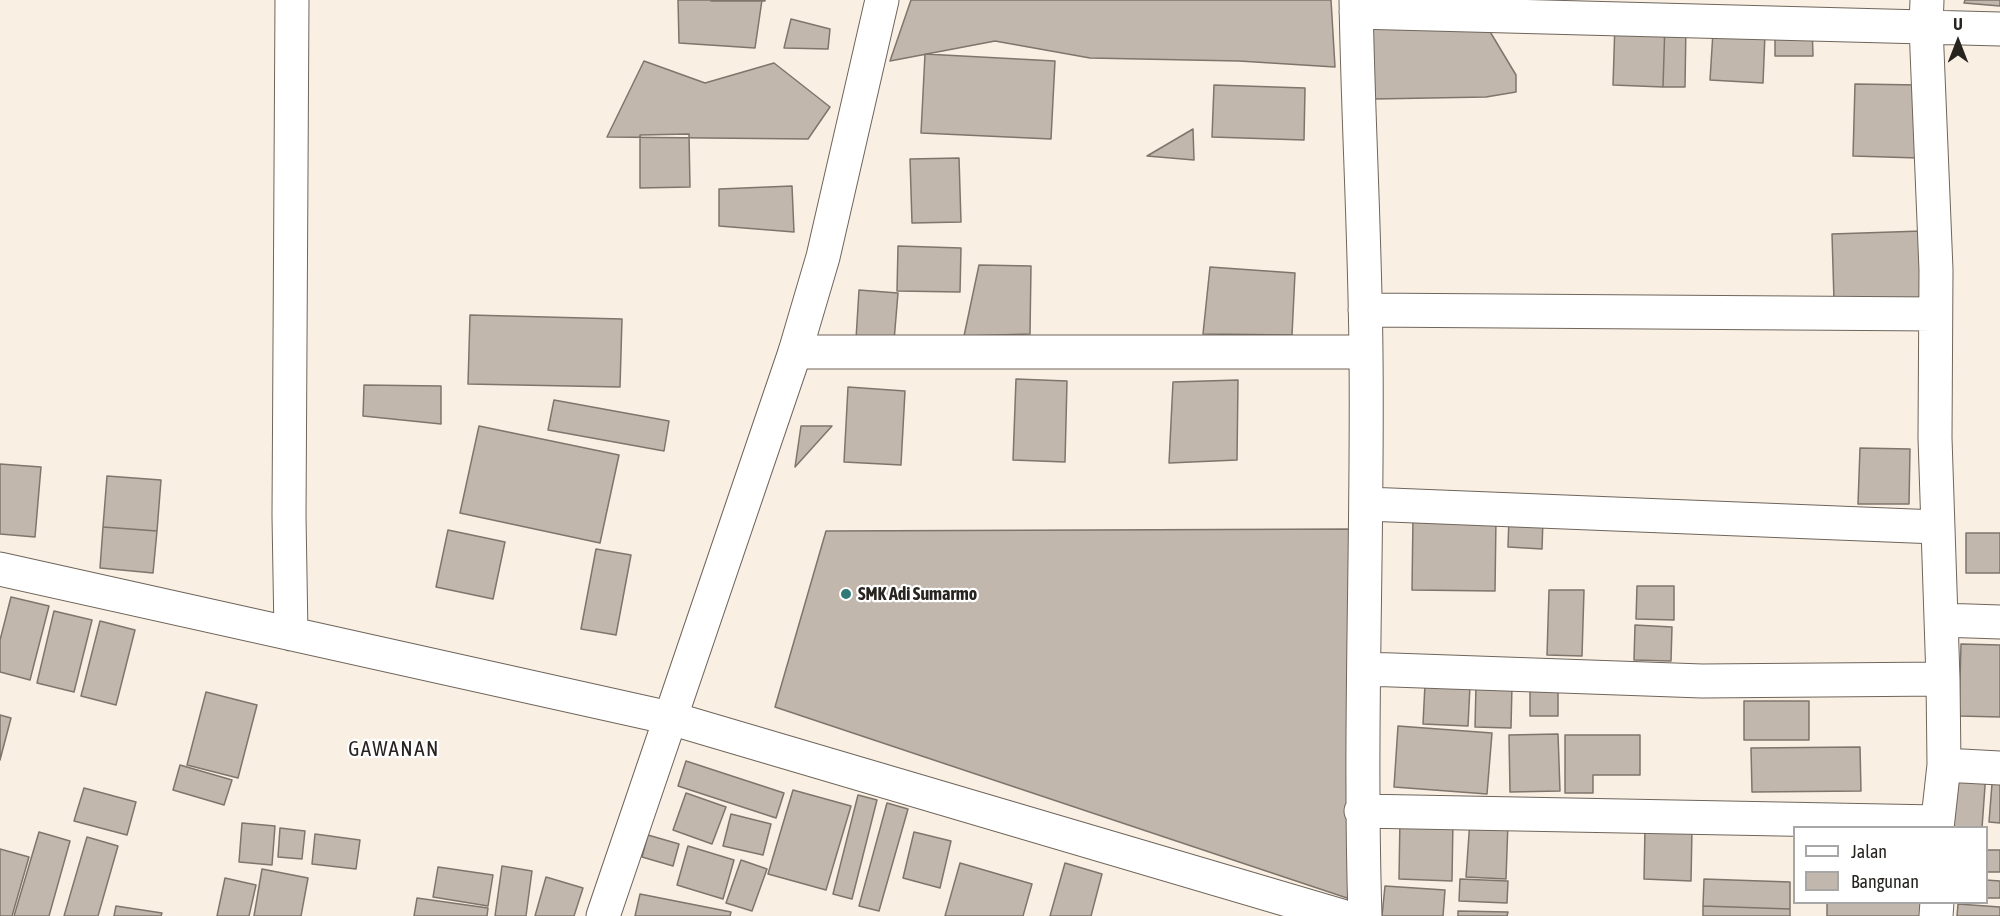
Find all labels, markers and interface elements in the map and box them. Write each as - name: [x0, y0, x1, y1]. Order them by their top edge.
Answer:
- north arrow: [1928, 12, 1988, 72]
- text: U: [1953, 15, 1963, 33]
- place label: SMK Adi Sumarmo: [858, 583, 977, 605]
- marker: SMK Adi Sumarmo: [839, 587, 853, 601]
- district label: GAWANAN: [348, 736, 440, 762]
- legend: [1793, 826, 1988, 904]
- text: Jalan: [1851, 841, 1887, 862]
- text: Bangunan: [1851, 871, 1919, 892]

